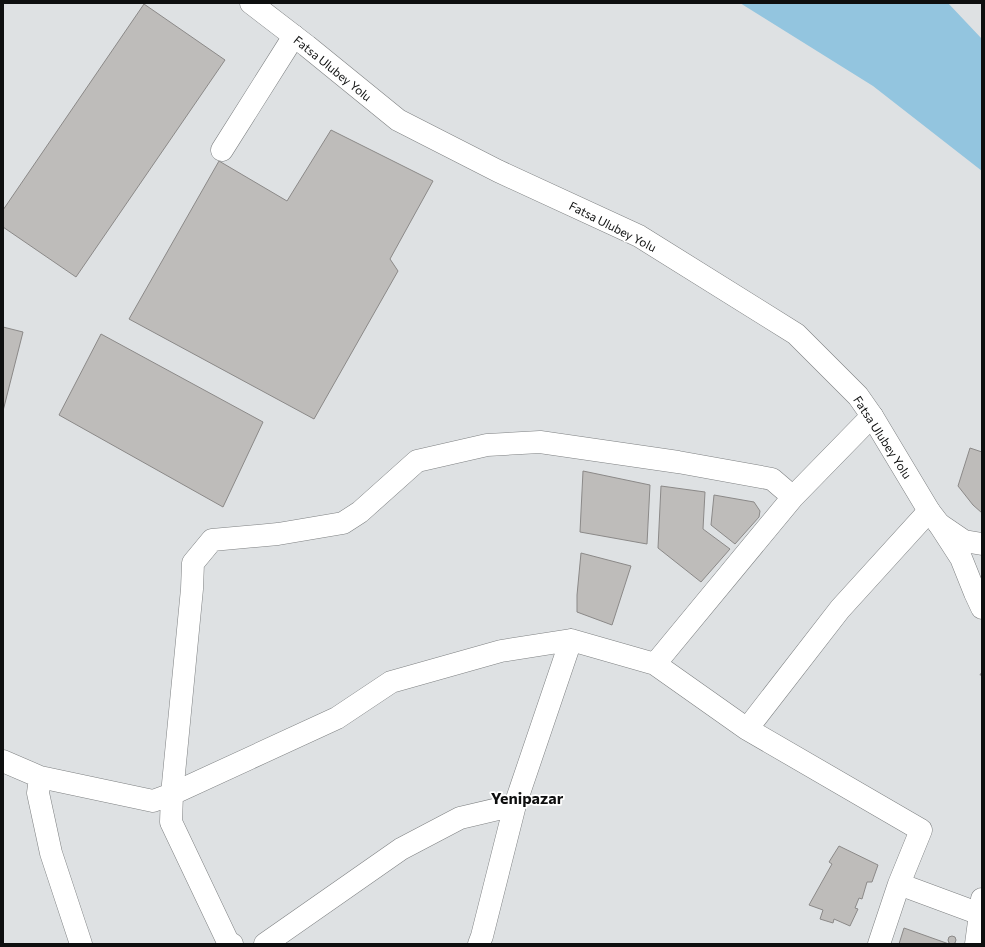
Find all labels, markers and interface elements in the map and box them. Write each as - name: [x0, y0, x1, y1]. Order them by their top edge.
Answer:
- street label: Fatsa Ulubey Yolu: [291, 32, 375, 104]
- street label: Fatsa Ulubey Yolu: [567, 198, 659, 254]
- street label: Fatsa Ulubey Yolu: [851, 393, 915, 481]
- district label: Yenipazar: [491, 788, 564, 807]

